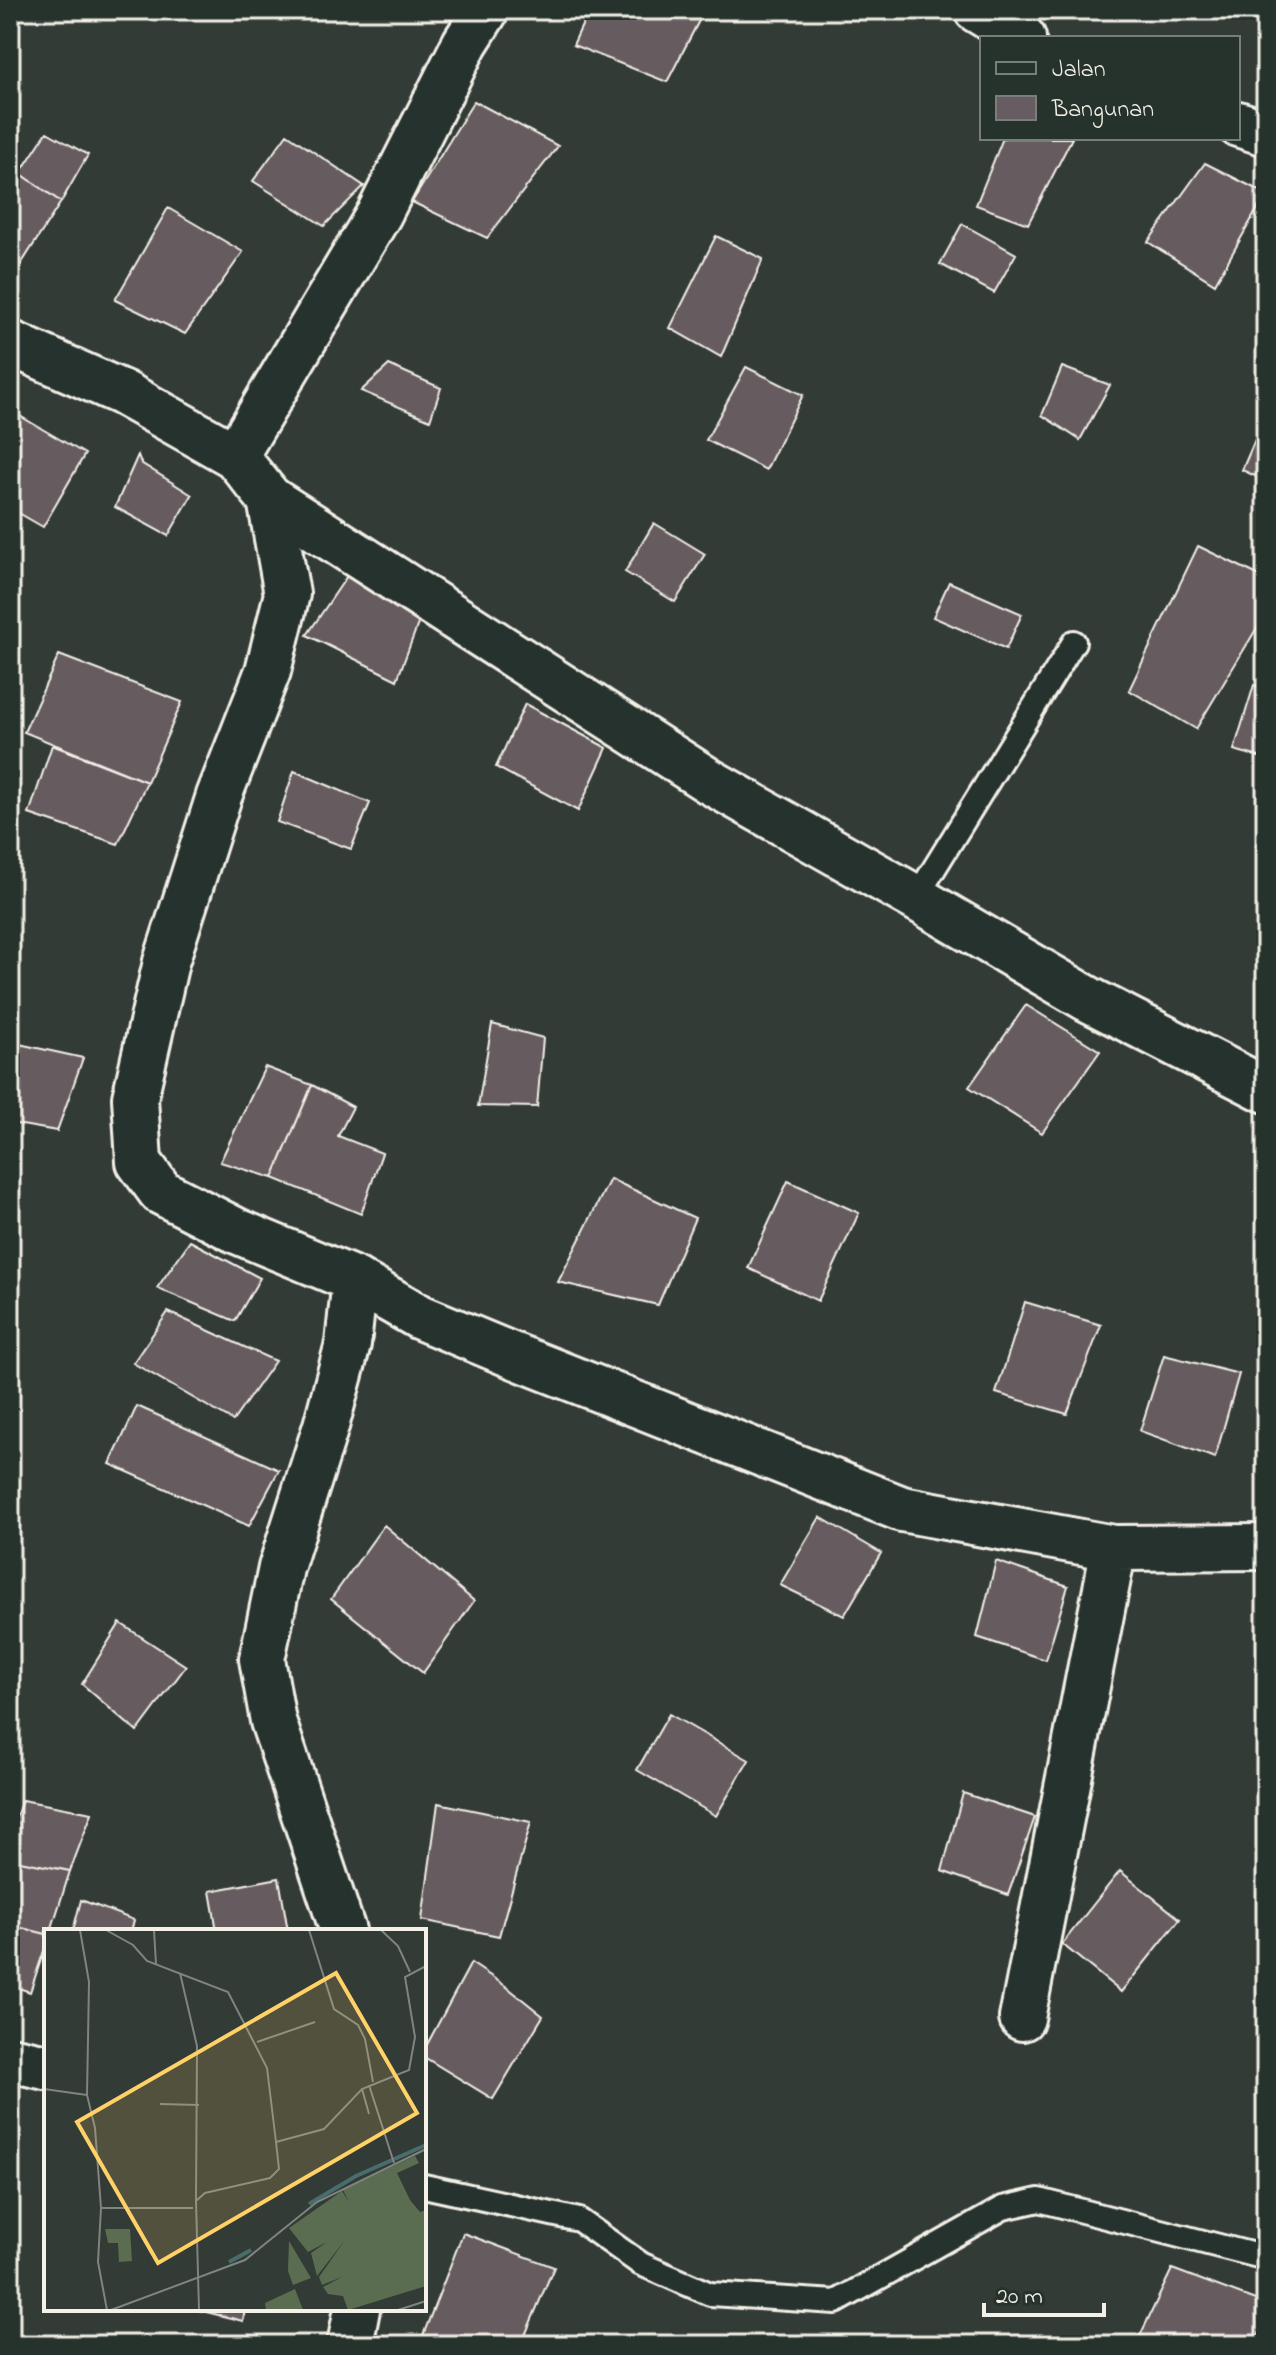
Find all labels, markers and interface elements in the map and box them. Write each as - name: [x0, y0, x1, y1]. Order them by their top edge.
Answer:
- legend: [980, 36, 1240, 140]
- text: Jalan: [1052, 53, 1106, 88]
- text: Bangunan: [1051, 93, 1154, 128]
- inset map: [44, 1929, 426, 2311]
- scale bar: [984, 2267, 1104, 2317]
- text: 20 m: [996, 2280, 1043, 2315]

